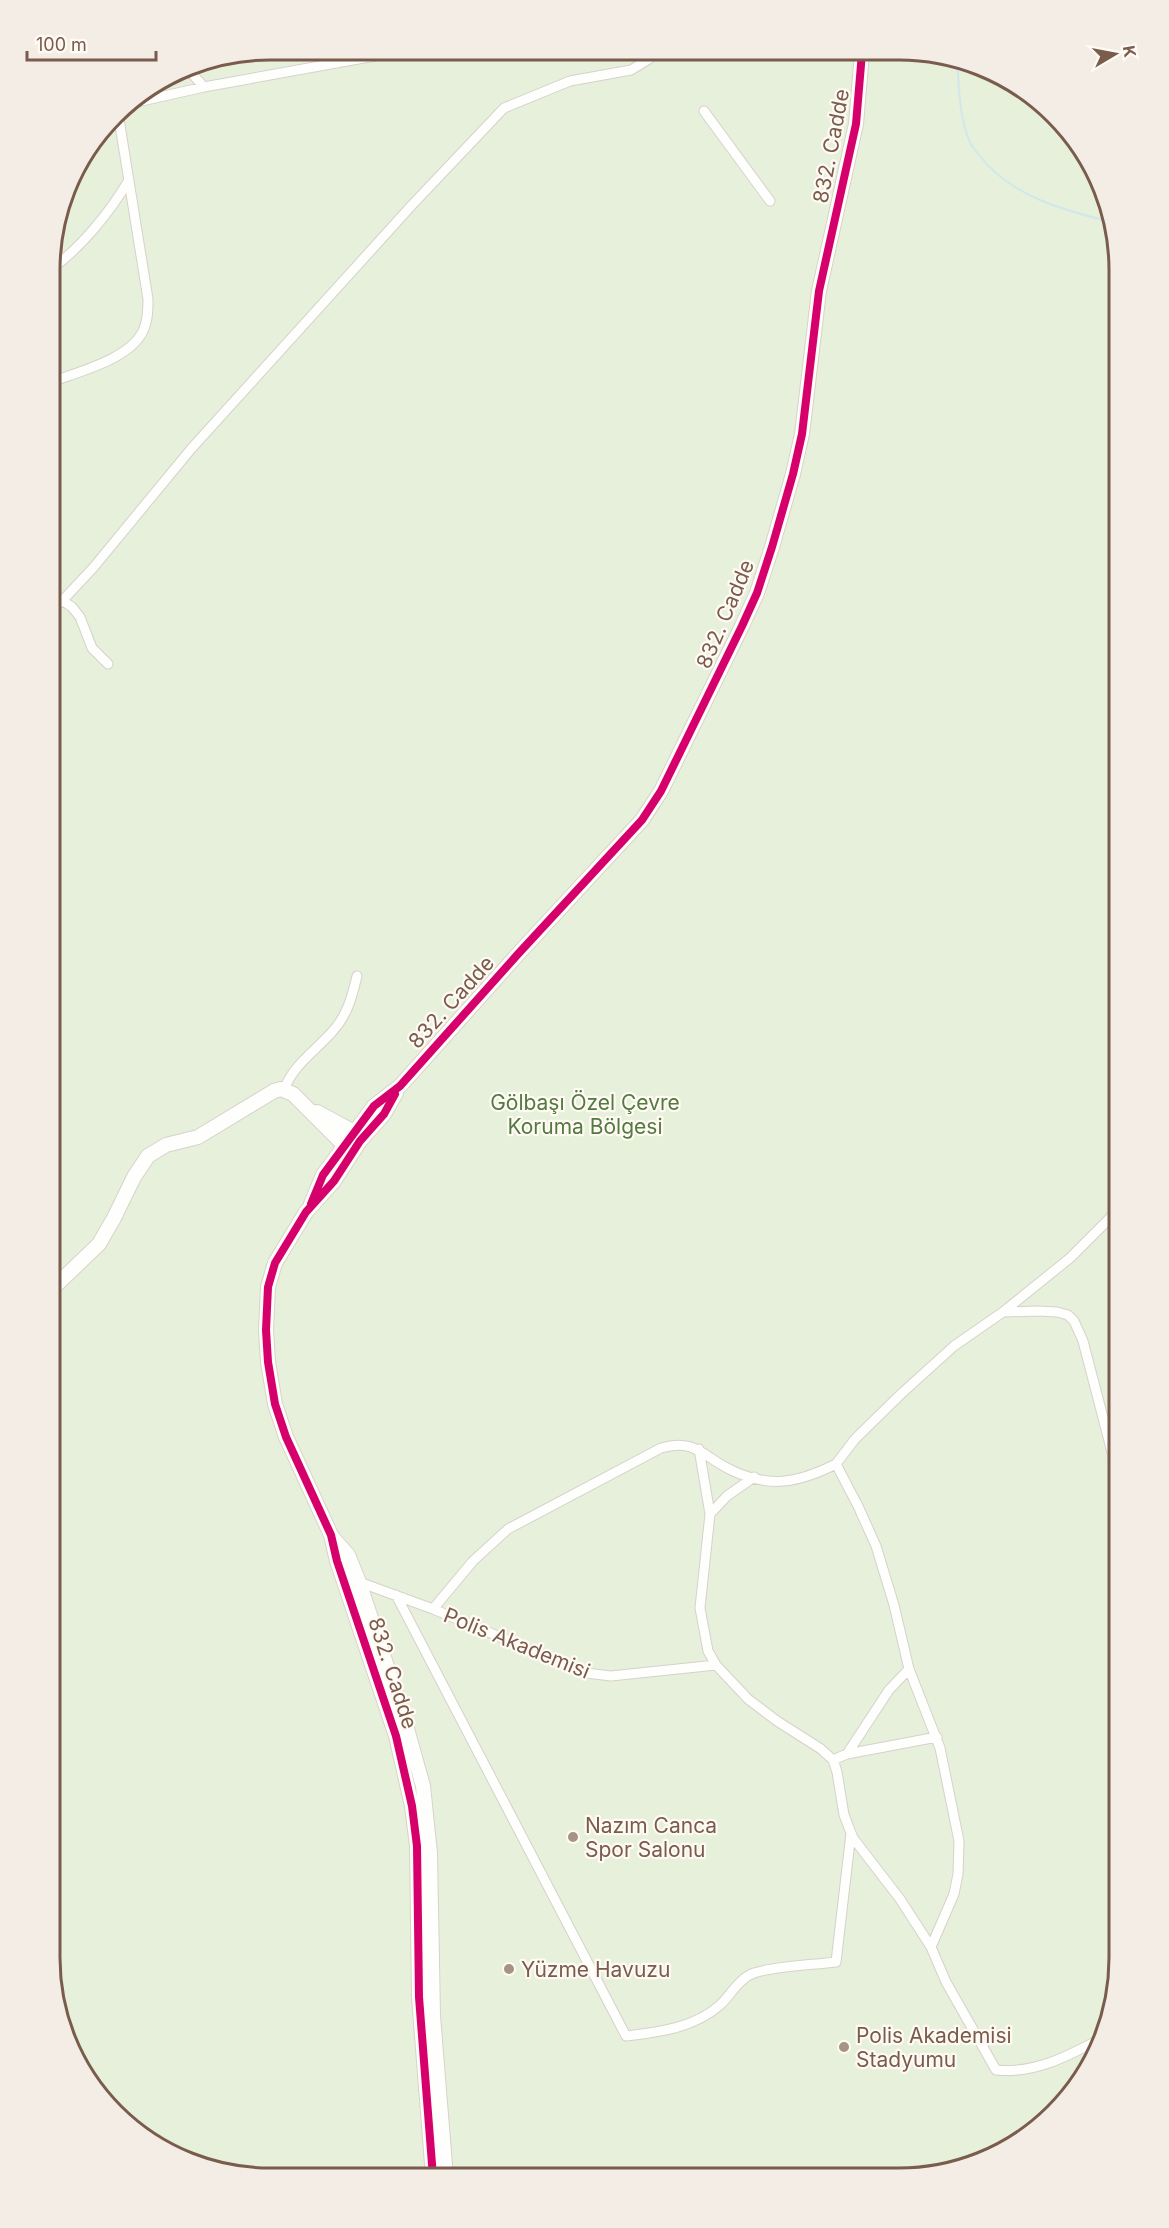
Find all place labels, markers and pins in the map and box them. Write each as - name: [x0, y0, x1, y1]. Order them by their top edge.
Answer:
- place label: Nazım Canca Spor Salonu: [585, 1813, 717, 1862]
- marker: Nazım Canca Spor Salonu: [566, 1830, 580, 1844]
- place label: Yüzme Havuzu: [521, 1957, 670, 1982]
- marker: Yüzme Havuzu: [502, 1962, 516, 1976]
- place label: Polis Akademisi Stadyumu: [856, 2023, 1012, 2072]
- marker: Polis Akademisi Stadyumu: [837, 2040, 851, 2054]

